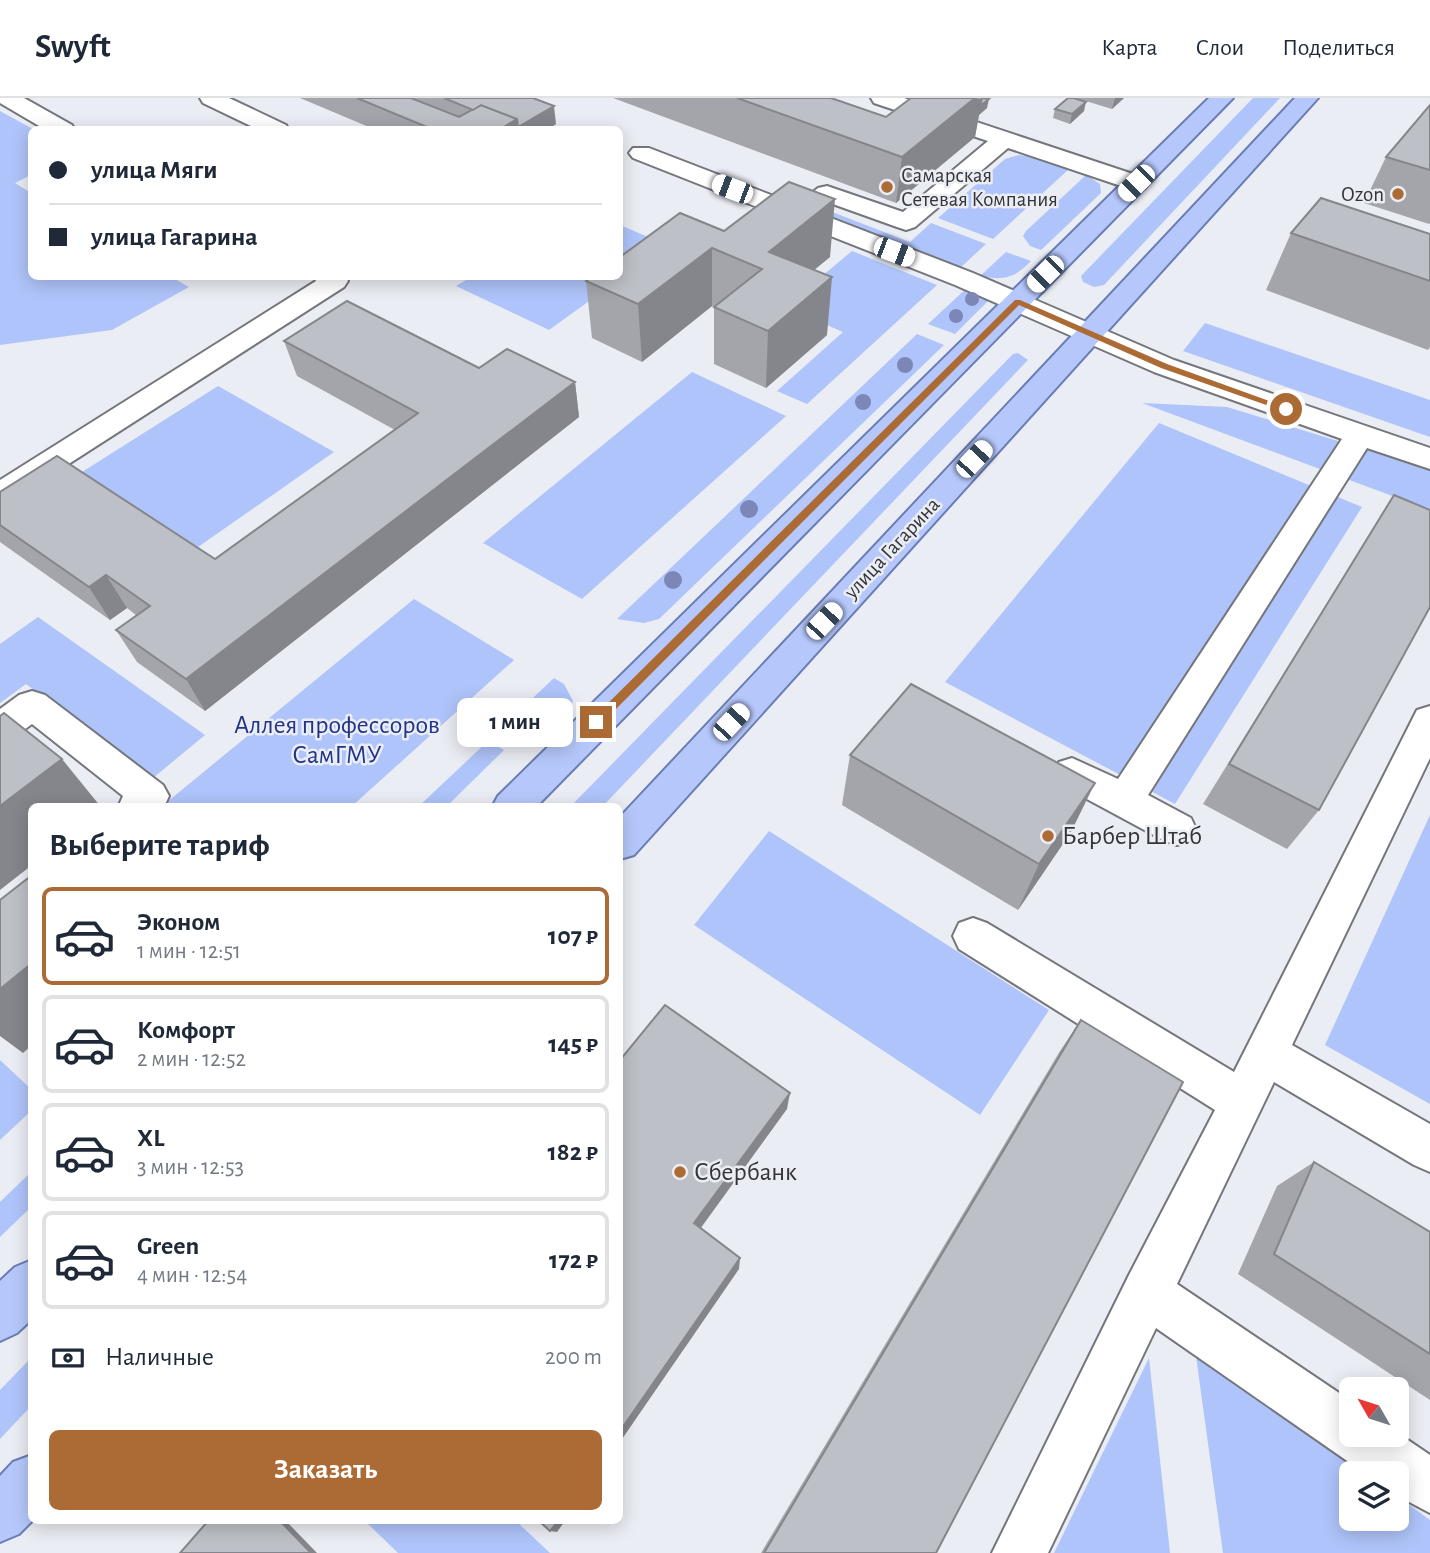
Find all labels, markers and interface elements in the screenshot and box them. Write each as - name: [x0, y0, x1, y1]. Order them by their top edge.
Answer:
- text: Swyft: [35, 31, 111, 64]
- text: Карта: [1101, 36, 1157, 60]
- text: Слои: [1195, 36, 1244, 60]
- text: Поделиться: [1282, 36, 1395, 60]
- text: улица Мяги: [91, 157, 218, 183]
- car: [1114, 161, 1159, 205]
- place label: Самарская Сетевая Компания: [901, 165, 1058, 210]
- car: [709, 172, 756, 206]
- marker: Самарская Сетевая Компания: [879, 179, 895, 195]
- place label: Ozon: [1341, 184, 1384, 205]
- marker: Ozon: [1390, 186, 1406, 202]
- text: улица Гагарина: [91, 224, 258, 250]
- car: [871, 235, 918, 269]
- car: [1023, 252, 1068, 296]
- route start: [1270, 393, 1302, 425]
- car: [952, 436, 997, 482]
- street label: улица Гагарина: [840, 493, 944, 603]
- car: [802, 598, 847, 644]
- callout: 1 мин: [456, 698, 572, 746]
- car: [709, 699, 754, 745]
- route end: [580, 706, 612, 738]
- text: 1 мин: [489, 711, 541, 734]
- park label: Аллея профессоров СамГМУ: [234, 712, 440, 768]
- place label: Барбер Штаб: [1062, 823, 1202, 849]
- marker: Барбер Штаб: [1040, 828, 1056, 844]
- text: Выберите тариф: [49, 829, 270, 861]
- icon: car: [53, 905, 116, 968]
- text: Эконом: [137, 909, 220, 935]
- text: 107 ₽: [548, 923, 598, 949]
- text: 1 мин · 12:51: [137, 940, 241, 963]
- icon: car: [53, 1013, 116, 1076]
- text: Комфорт: [137, 1017, 235, 1043]
- text: 145 ₽: [548, 1031, 598, 1057]
- text: 2 мин · 12:52: [137, 1048, 246, 1071]
- icon: car: [53, 1121, 116, 1184]
- text: XL: [137, 1125, 164, 1151]
- text: 182 ₽: [547, 1139, 598, 1165]
- text: 3 мин · 12:53: [137, 1156, 244, 1179]
- place label: Сбербанк: [694, 1159, 797, 1185]
- marker: Сбербанк: [672, 1164, 688, 1180]
- icon: car: [53, 1229, 116, 1292]
- text: Green: [137, 1233, 199, 1259]
- text: 172 ₽: [549, 1247, 598, 1273]
- text: 4 мин · 12:54: [137, 1264, 247, 1287]
- icon: cash: [49, 1339, 87, 1377]
- text: Наличные: [105, 1344, 214, 1370]
- text: 200 m: [545, 1346, 602, 1369]
- north arrow: [1339, 1377, 1409, 1447]
- map controls: [1339, 1377, 1409, 1531]
- button: Заказать: [49, 1430, 602, 1510]
- button: layers: [1339, 1461, 1409, 1531]

